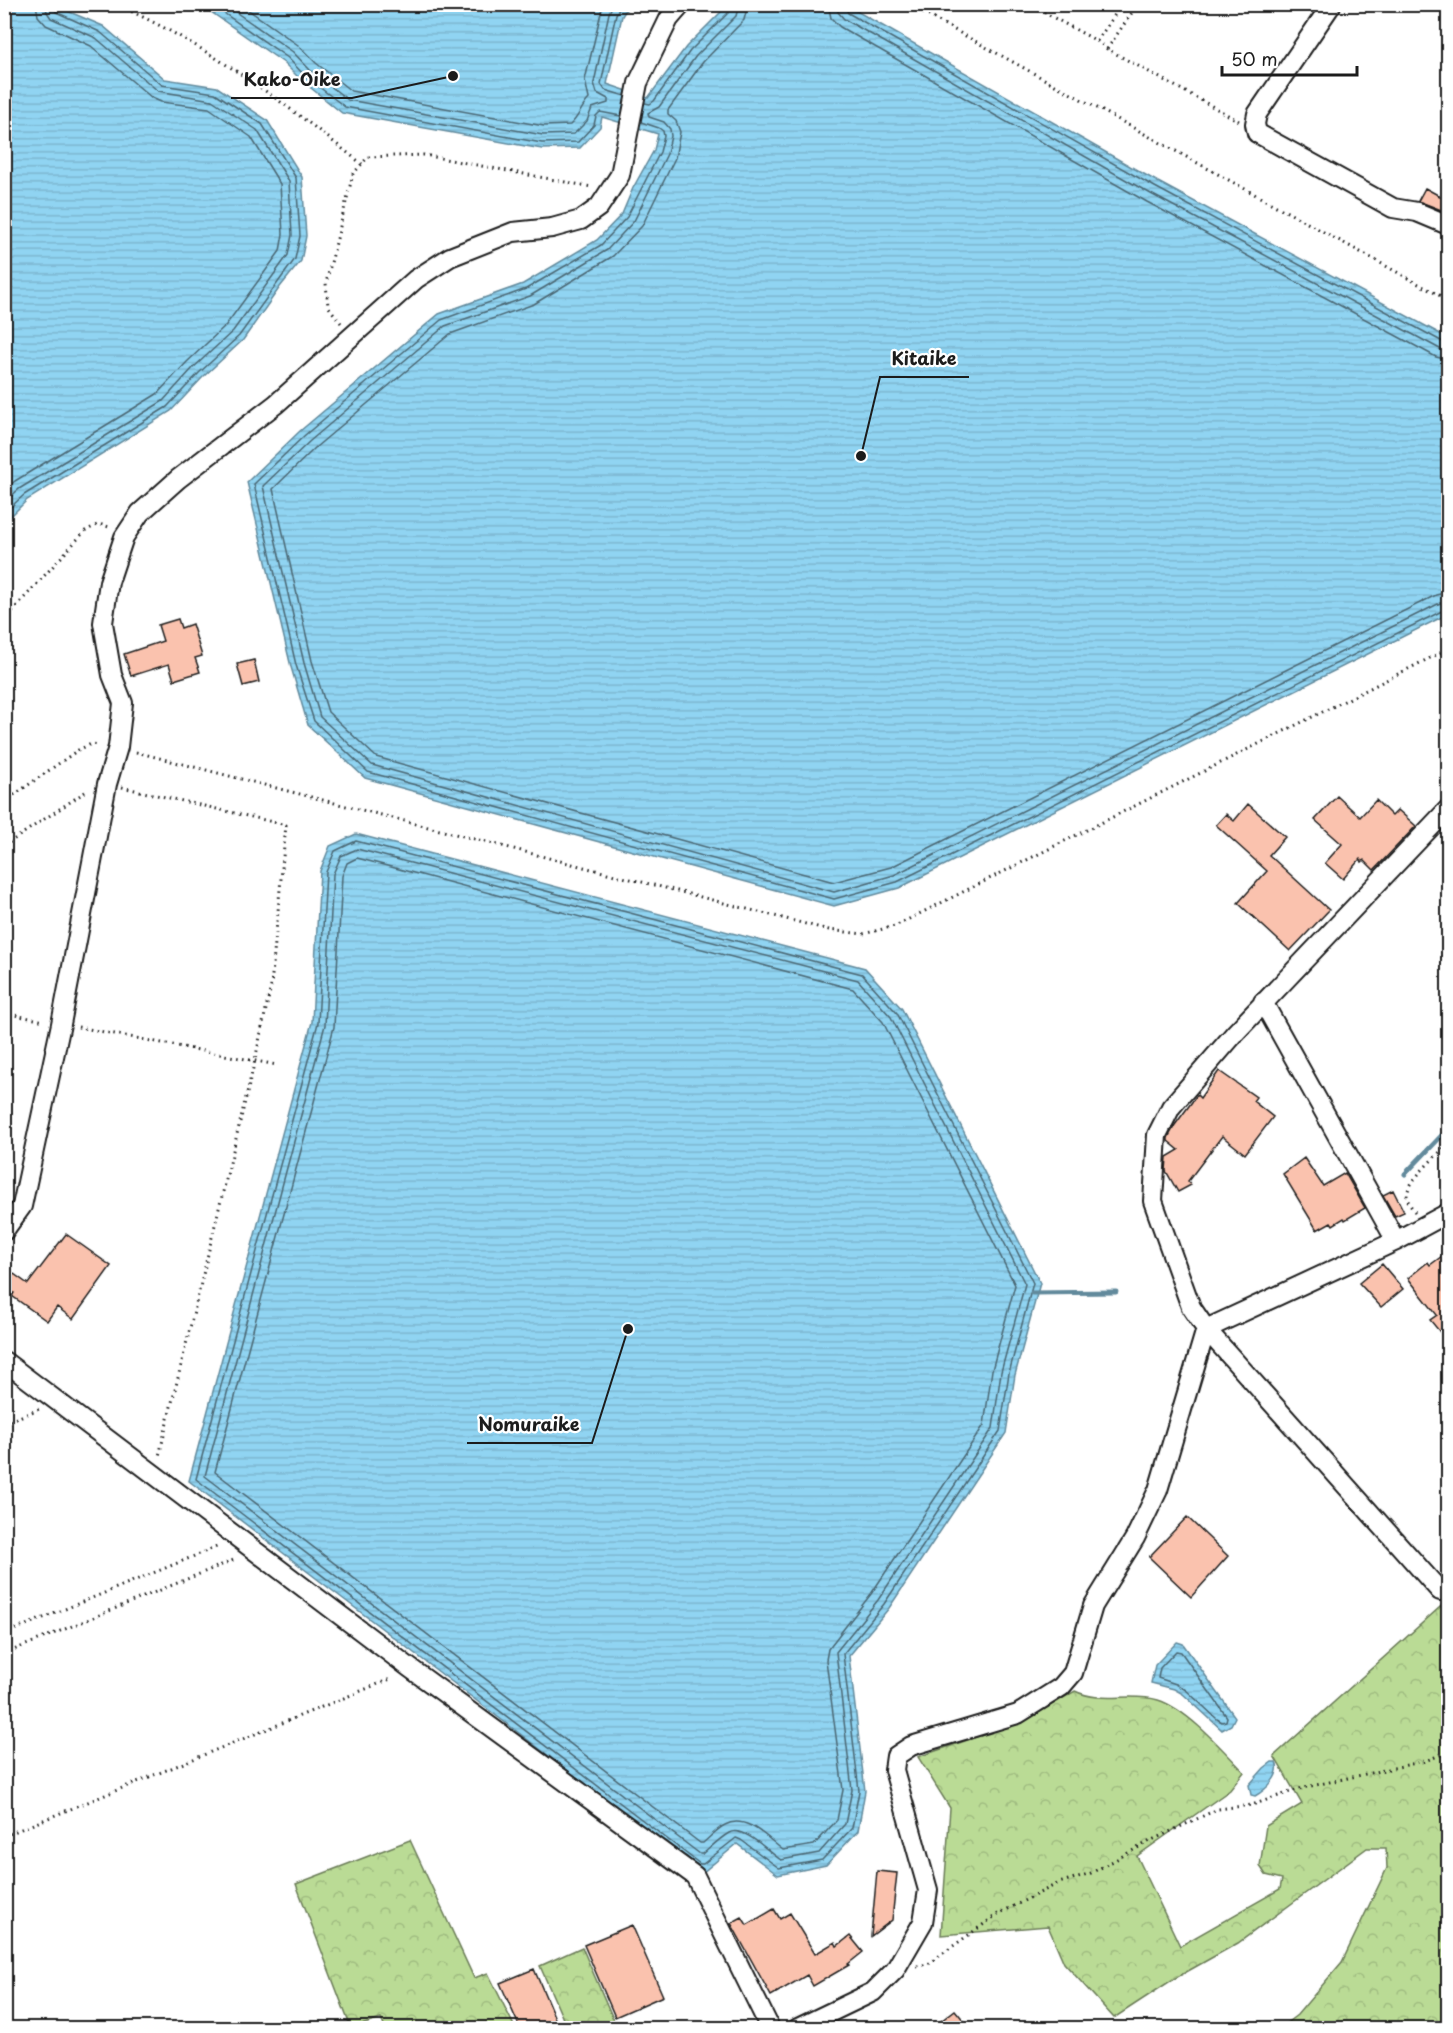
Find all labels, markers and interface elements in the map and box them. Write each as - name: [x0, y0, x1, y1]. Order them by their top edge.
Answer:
- scale bar: [1222, 39, 1357, 77]
- text: 50 m: [1231, 45, 1278, 72]
- callout: Kako-Oike: [231, 62, 352, 98]
- text: Kako-Oike: [243, 65, 341, 92]
- callout: Kitaike: [880, 341, 969, 377]
- text: Kitaike: [891, 344, 957, 371]
- callout: Nomuraike: [467, 1407, 592, 1443]
- text: Nomuraike: [478, 1410, 580, 1437]

